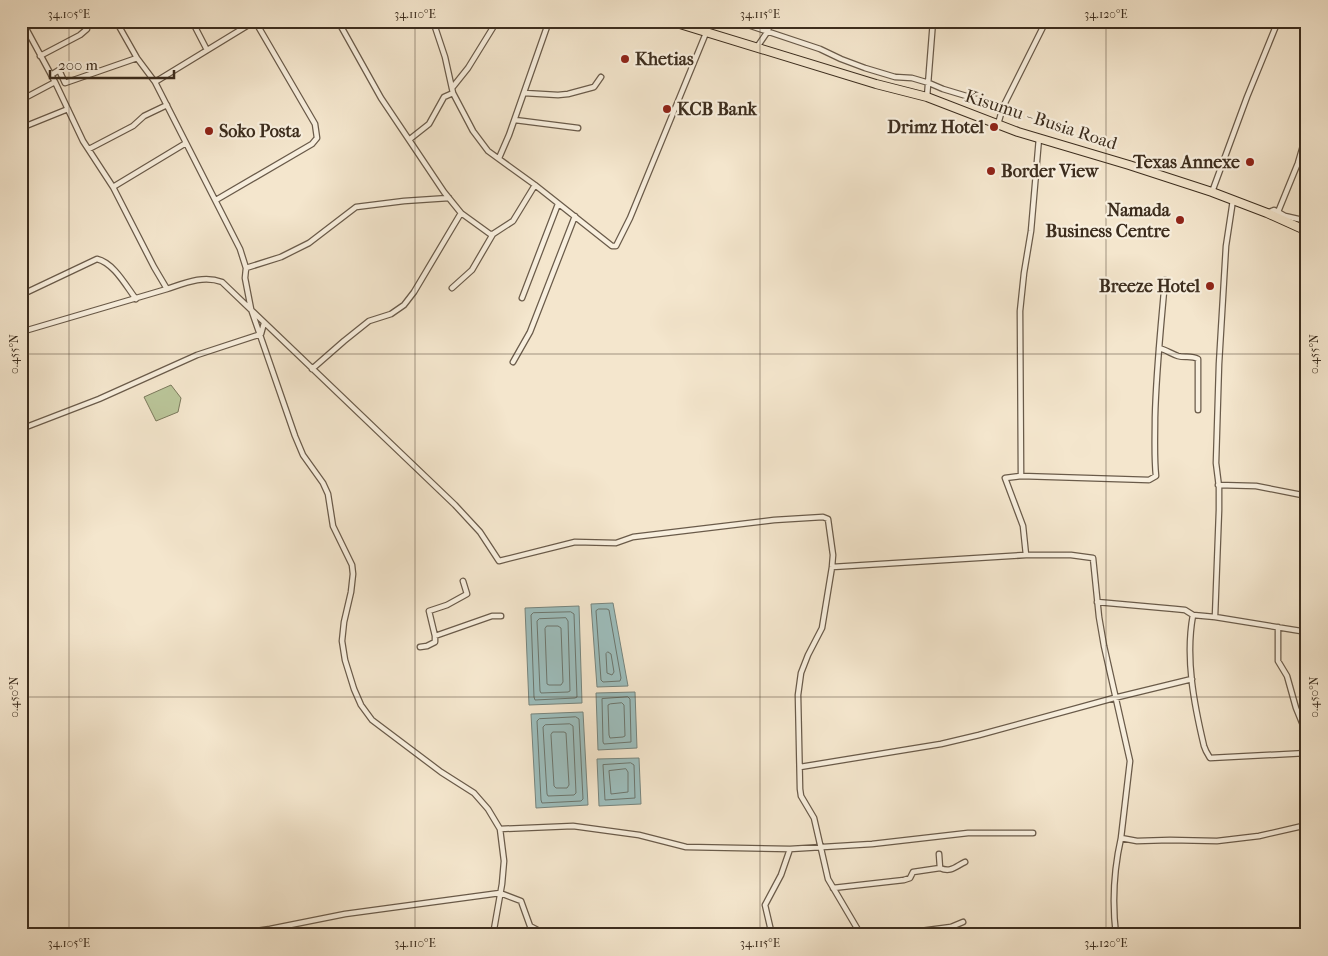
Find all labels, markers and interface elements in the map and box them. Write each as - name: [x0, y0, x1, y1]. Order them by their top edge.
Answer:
- text: 34.105°E: [48, 7, 90, 21]
- text: 34.110°E: [394, 7, 436, 21]
- text: 34.115°E: [740, 7, 780, 21]
- text: 34.120°E: [1084, 7, 1128, 21]
- scale bar: [50, 48, 174, 80]
- place label: Khetias: [635, 49, 694, 70]
- marker: Khetias: [619, 53, 631, 65]
- text: 200 m: [58, 56, 98, 74]
- street label: Kisumu - Busia Road: [962, 85, 1120, 155]
- place label: KCB Bank: [677, 99, 758, 120]
- marker: KCB Bank: [661, 103, 673, 115]
- place label: Drimz Hotel: [887, 117, 985, 138]
- place label: Soko Posta: [219, 121, 301, 142]
- marker: Drimz Hotel: [988, 121, 1000, 133]
- marker: Soko Posta: [203, 125, 215, 137]
- place label: Texas Annexe: [1132, 152, 1240, 173]
- marker: Texas Annexe: [1244, 156, 1256, 168]
- place label: Border View: [1001, 161, 1100, 182]
- marker: Border View: [985, 165, 997, 177]
- place label: Namada Business Centre: [1046, 200, 1171, 242]
- marker: Namada Business Centre: [1174, 214, 1186, 226]
- place label: Breeze Hotel: [1099, 276, 1201, 297]
- marker: Breeze Hotel: [1204, 280, 1216, 292]
- text: 0.455°N: [7, 334, 21, 374]
- text: 0.455°N: [1307, 334, 1321, 374]
- text: 0.450°N: [7, 676, 21, 718]
- text: 0.450°N: [1307, 676, 1321, 718]
- text: 34.105°E: [48, 936, 90, 950]
- text: 34.110°E: [394, 936, 436, 950]
- text: 34.115°E: [740, 936, 780, 950]
- text: 34.120°E: [1084, 936, 1128, 950]

